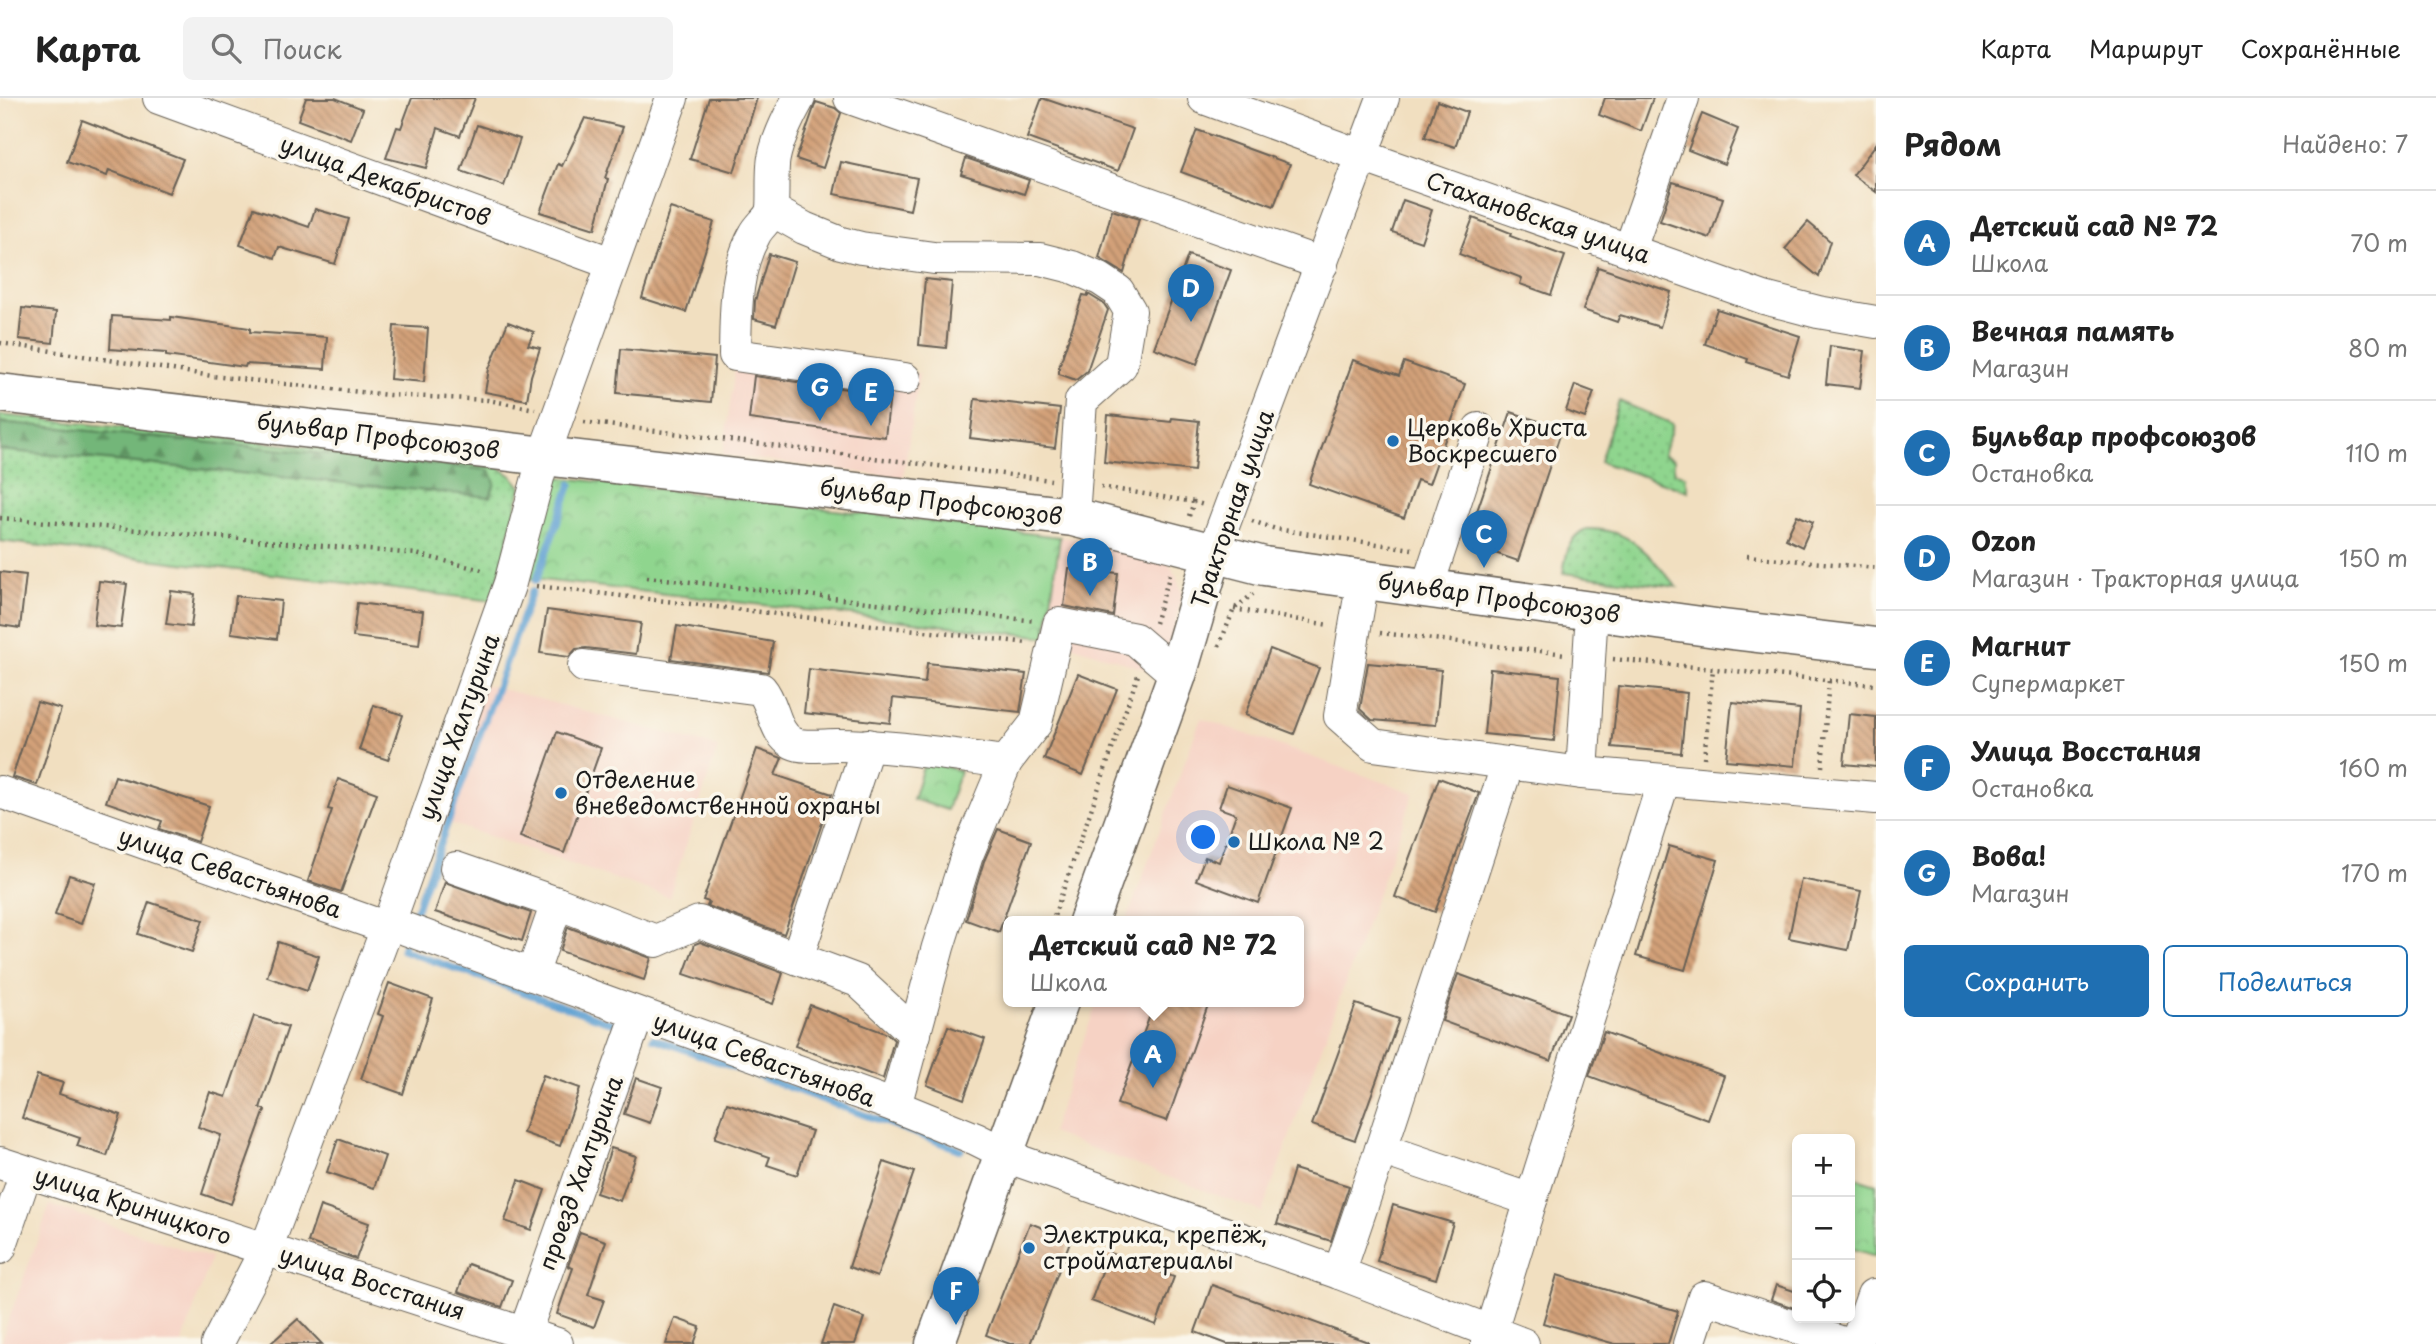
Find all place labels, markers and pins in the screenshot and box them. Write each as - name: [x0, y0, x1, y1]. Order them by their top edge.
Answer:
- pin: D: [1168, 264, 1214, 322]
- pin: G: [797, 363, 843, 421]
- pin: E: [848, 368, 894, 426]
- place label: Церковь Христа Воскресшего: [1407, 409, 1587, 470]
- marker: Церковь Христа Воскресшего: [1385, 433, 1401, 449]
- pin: C: [1461, 510, 1507, 568]
- pin: B: [1067, 538, 1113, 596]
- place label: Отделение вневедомственной охраны: [575, 761, 881, 822]
- marker: Отделение вневедомственной охраны: [553, 785, 569, 801]
- place label: Школа № 2: [1248, 823, 1384, 858]
- marker: Школа № 2: [1226, 834, 1242, 850]
- pin: A: [1130, 1030, 1176, 1088]
- place label: Электрика, крепёж, стройматериалы: [1043, 1216, 1267, 1277]
- marker: Электрика, крепёж, стройматериалы: [1021, 1240, 1037, 1256]
- pin: F: [933, 1267, 979, 1325]

